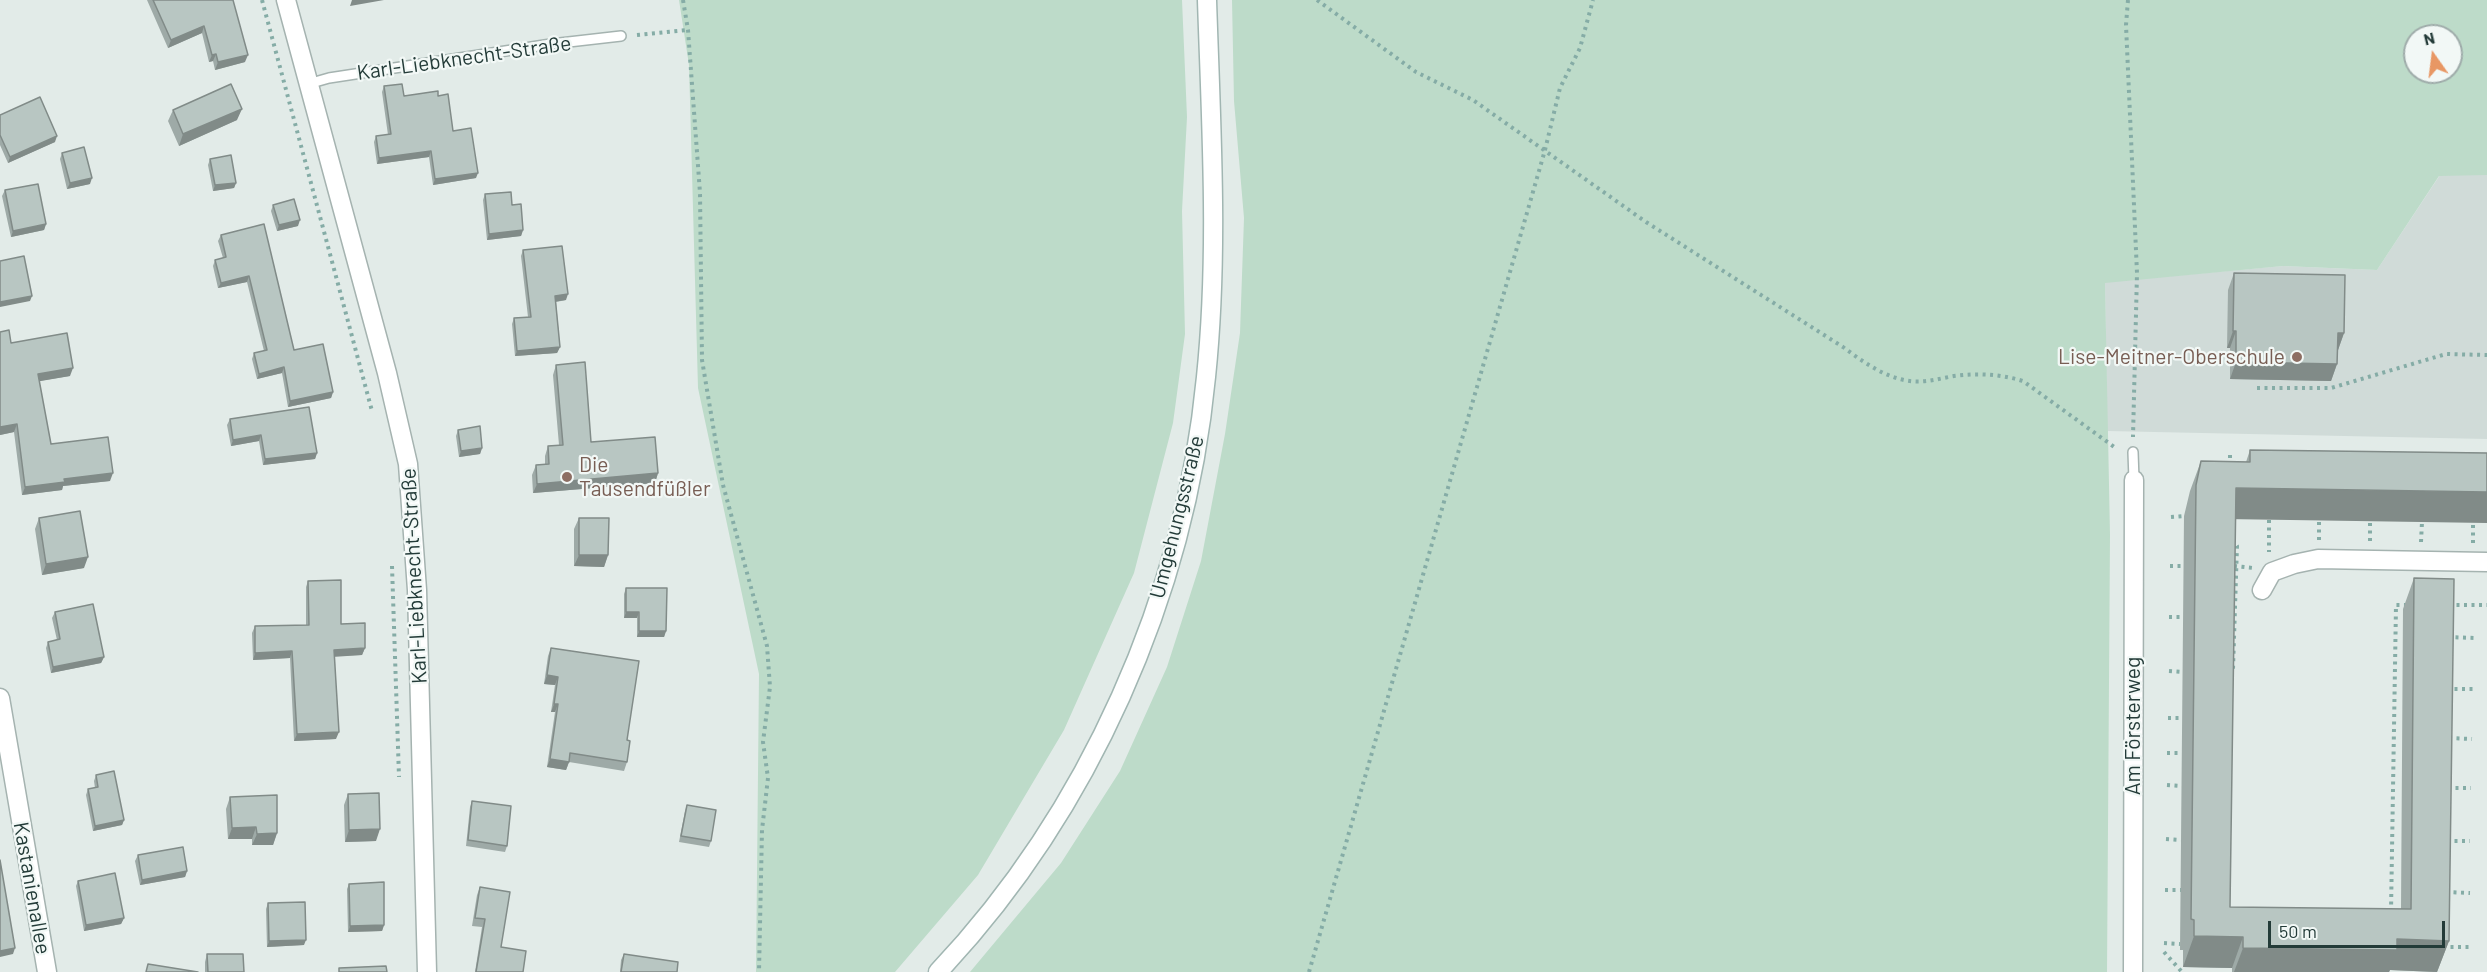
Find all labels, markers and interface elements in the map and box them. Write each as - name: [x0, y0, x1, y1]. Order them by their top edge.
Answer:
- north arrow: [2403, 24, 2463, 84]
- text: N: [2422, 27, 2436, 48]
- street label: Karl-Liebknecht-Straße: [355, 30, 573, 86]
- place label: Lise-Meitner-Oberschule: [2058, 344, 2285, 370]
- marker: Lise-Meitner-Oberschule: [2290, 350, 2304, 364]
- street label: Umgehungsstraße: [1145, 433, 1209, 601]
- place label: Die Tausendfüßler: [579, 452, 711, 502]
- street label: Karl-Liebknecht-Straße: [396, 467, 432, 685]
- marker: Die Tausendfüßler: [560, 470, 574, 484]
- street label: Am Försterweg: [2120, 657, 2146, 795]
- street label: Kastanienallee: [8, 820, 56, 956]
- scale bar: [2271, 909, 2448, 947]
- text: 50 m: [2279, 920, 2317, 942]

